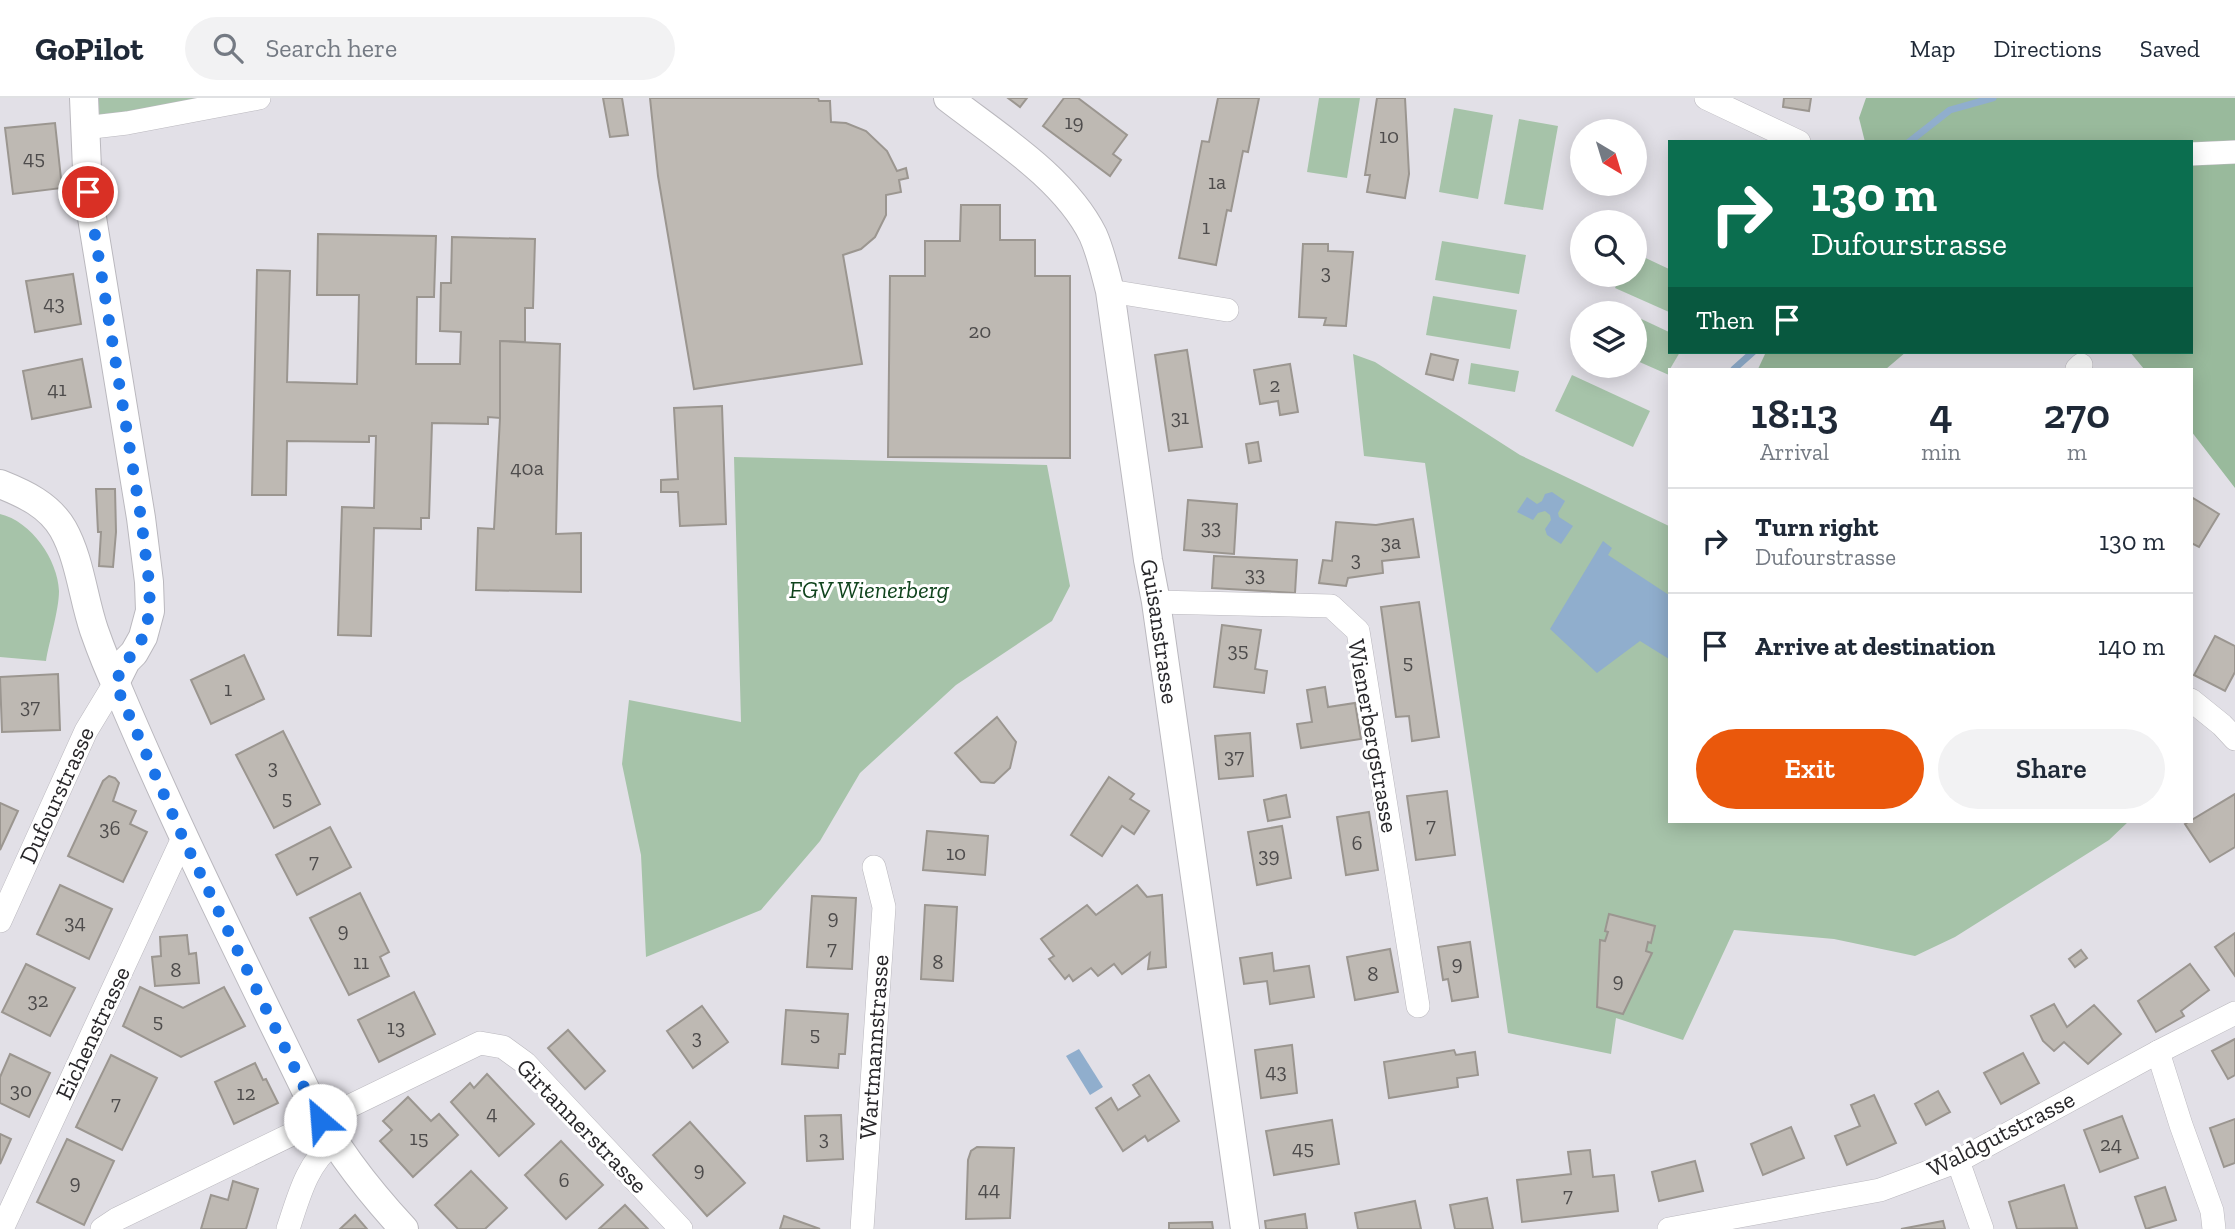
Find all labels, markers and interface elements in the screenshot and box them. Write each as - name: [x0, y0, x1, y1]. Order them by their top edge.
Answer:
- search box: [185, 17, 675, 80]
- text: GoPilot: [35, 29, 143, 68]
- icon: search: [209, 29, 247, 67]
- text: Search here: [265, 32, 397, 64]
- text: Map: [1910, 34, 1956, 63]
- text: Directions: [1994, 34, 2102, 63]
- text: Saved: [2140, 34, 2200, 63]
- house number: 19: [1064, 109, 1084, 134]
- north arrow: [1570, 119, 1647, 196]
- map controls: [1570, 119, 1647, 378]
- house number: 10: [1379, 123, 1399, 148]
- house number: 45: [23, 145, 45, 170]
- pin: [58, 162, 118, 222]
- text: 130 m: [1811, 165, 1937, 224]
- icon: right: [1696, 168, 1787, 259]
- house number: 1a: [1208, 169, 1226, 194]
- icon: arrive: [69, 173, 107, 211]
- button: search: [1570, 210, 1647, 287]
- house number: 1: [1202, 214, 1210, 239]
- text: Dufourstrasse: [1811, 225, 2007, 263]
- house number: 3: [1321, 259, 1331, 284]
- house number: 43: [43, 290, 65, 315]
- button: layers: [1570, 301, 1647, 378]
- icon: arrive: [1768, 301, 1806, 339]
- text: Then: [1696, 304, 1754, 336]
- house number: 20: [969, 318, 991, 343]
- house number: 2: [1270, 372, 1280, 397]
- house number: 41: [47, 376, 67, 401]
- text: 18:13: [1751, 388, 1838, 439]
- text: 4: [1929, 388, 1953, 439]
- text: 270: [2043, 388, 2110, 439]
- house number: 31: [1171, 404, 1189, 429]
- text: Arrival: [1760, 438, 1829, 466]
- text: min: [1921, 438, 1961, 466]
- text: m: [2067, 438, 2087, 466]
- house number: 40a: [510, 455, 544, 480]
- text: Turn right: [1755, 511, 1878, 543]
- house number: 33: [1201, 514, 1221, 539]
- icon: right: [1696, 522, 1734, 560]
- text: 130 m: [2099, 525, 2165, 557]
- house number: 3a: [1381, 529, 1401, 554]
- text: Dufourstrasse: [1755, 543, 1896, 571]
- house number: 3: [1351, 546, 1361, 571]
- street label: Guisanstrasse: [1134, 557, 1185, 706]
- house number: 33: [1245, 561, 1265, 586]
- park label: FGV Wienerberg: [789, 575, 950, 604]
- icon: arrive: [1696, 627, 1734, 665]
- text: Arrive at destination: [1755, 630, 1995, 662]
- text: 140 m: [2098, 630, 2165, 662]
- house number: 35: [1227, 637, 1249, 662]
- street label: Wienerbergstrasse: [1342, 637, 1405, 835]
- house number: 5: [1403, 649, 1413, 674]
- house number: 1: [224, 676, 232, 701]
- house number: 37: [20, 693, 40, 718]
- street label: Dufourstrasse: [13, 722, 100, 868]
- button: Exit: [1696, 729, 1924, 809]
- button: Share: [1938, 729, 2165, 809]
- house number: 37: [1224, 743, 1244, 768]
- house number: 3: [268, 754, 278, 779]
- house number: 5: [282, 785, 292, 810]
- house number: 7: [1426, 812, 1436, 837]
- house number: 36: [99, 815, 121, 840]
- house number: 6: [1351, 830, 1363, 855]
- house number: 10: [946, 840, 966, 865]
- house number: 39: [1258, 842, 1280, 867]
- house number: 7: [309, 848, 319, 873]
- house number: 9: [827, 904, 839, 929]
- house number: 34: [64, 909, 86, 934]
- house number: 9: [337, 917, 349, 942]
- house number: 7: [827, 935, 837, 960]
- house number: 11: [353, 949, 369, 974]
- house number: 8: [932, 949, 944, 974]
- house number: 9: [1451, 950, 1463, 975]
- street label: Wartmannstrasse: [853, 954, 894, 1140]
- house number: 8: [170, 957, 182, 982]
- street label: Eichenstrasse: [49, 961, 136, 1104]
- house number: 8: [1367, 961, 1379, 986]
- house number: 9: [1612, 967, 1624, 992]
- house number: 32: [27, 987, 49, 1012]
- house number: 5: [153, 1008, 163, 1033]
- house number: 13: [387, 1014, 405, 1039]
- house number: 5: [810, 1021, 820, 1046]
- house number: 3: [692, 1024, 702, 1049]
- street label: Girtannerstrasse: [511, 1052, 654, 1199]
- house number: 43: [1265, 1058, 1287, 1083]
- house number: 30: [10, 1077, 32, 1102]
- house number: 12: [237, 1080, 255, 1105]
- position arrow: [283, 1083, 357, 1157]
- street label: Waldgutstrasse: [1922, 1084, 2079, 1183]
- house number: 7: [111, 1090, 121, 1115]
- house number: 4: [486, 1100, 498, 1125]
- house number: 15: [410, 1125, 428, 1150]
- house number: 3: [819, 1125, 829, 1150]
- house number: 24: [2100, 1131, 2122, 1156]
- house number: 45: [1292, 1135, 1314, 1160]
- house number: 9: [693, 1156, 705, 1181]
- house number: 6: [558, 1167, 570, 1192]
- house number: 9: [69, 1169, 81, 1194]
- house number: 44: [978, 1176, 1000, 1201]
- house number: 7: [1563, 1182, 1573, 1207]

